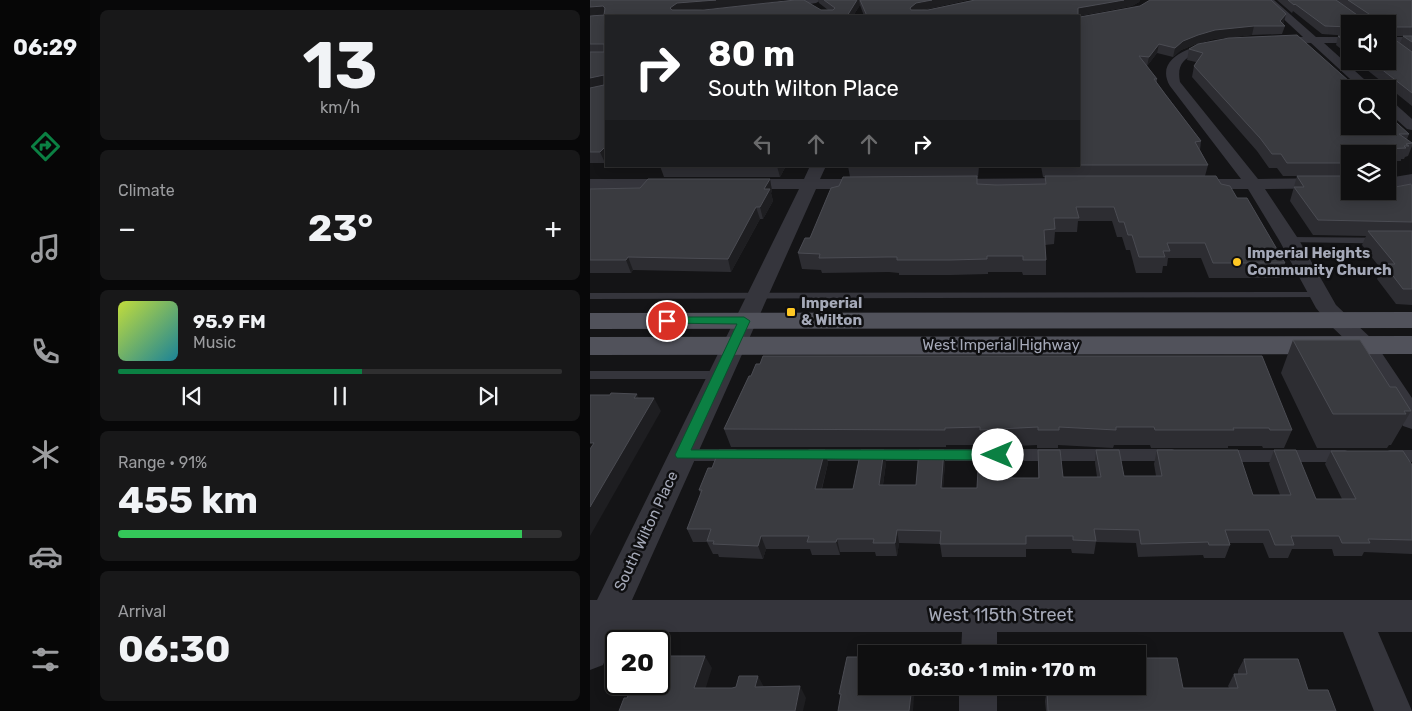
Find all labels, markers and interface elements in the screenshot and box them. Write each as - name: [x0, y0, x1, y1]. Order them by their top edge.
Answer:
- map controls: [1341, 15, 1396, 200]
- button: sound: [1341, 15, 1396, 70]
- text: 13: [302, 27, 378, 104]
- text: 80 m: [708, 33, 795, 75]
- text: 06:29: [13, 34, 77, 61]
- icon: right: [625, 35, 690, 100]
- text: South Wilton Place: [708, 75, 899, 102]
- button: search: [1341, 80, 1396, 135]
- text: km/h: [320, 98, 360, 117]
- icon: directions: [28, 129, 63, 164]
- icon: left: [749, 130, 777, 158]
- icon: ahead: [802, 130, 830, 158]
- icon: ahead: [855, 130, 883, 158]
- icon: right: [908, 130, 936, 158]
- button: layers: [1341, 145, 1396, 200]
- text: Climate: [118, 181, 175, 200]
- text: 23°: [308, 205, 373, 251]
- text: −: [118, 212, 136, 245]
- text: +: [545, 212, 562, 245]
- icon: music: [28, 231, 63, 266]
- place label: Imperial Heights Community Church: [1247, 244, 1392, 279]
- marker: Imperial Heights Community Church: [1231, 256, 1243, 268]
- place label: Imperial & Wilton: [801, 294, 862, 329]
- pin: [646, 300, 688, 342]
- marker: Imperial & Wilton: [785, 306, 797, 318]
- icon: arrive: [653, 307, 681, 335]
- text: 95.9 FM: [193, 310, 266, 333]
- text: Music: [193, 333, 236, 352]
- icon: phone: [28, 334, 63, 369]
- street label: West Imperial Highway: [922, 336, 1080, 354]
- icon: previous: [178, 382, 206, 410]
- icon: pause: [326, 382, 354, 410]
- icon: next: [474, 382, 502, 410]
- position arrow: [971, 428, 1023, 480]
- icon: climate: [28, 437, 63, 472]
- text: Range · 91%: [118, 453, 207, 472]
- street label: South Wilton Place: [610, 468, 682, 594]
- text: 455 km: [118, 477, 258, 523]
- icon: car: [28, 539, 63, 574]
- text: Arrival: [118, 602, 166, 621]
- street label: West 115th Street: [928, 604, 1074, 626]
- text: 06:30: [118, 626, 231, 672]
- speed limit sign: 20: [605, 630, 670, 695]
- icon: filters: [28, 642, 63, 677]
- text: 06:30 · 1 min · 170 m: [908, 658, 1096, 681]

